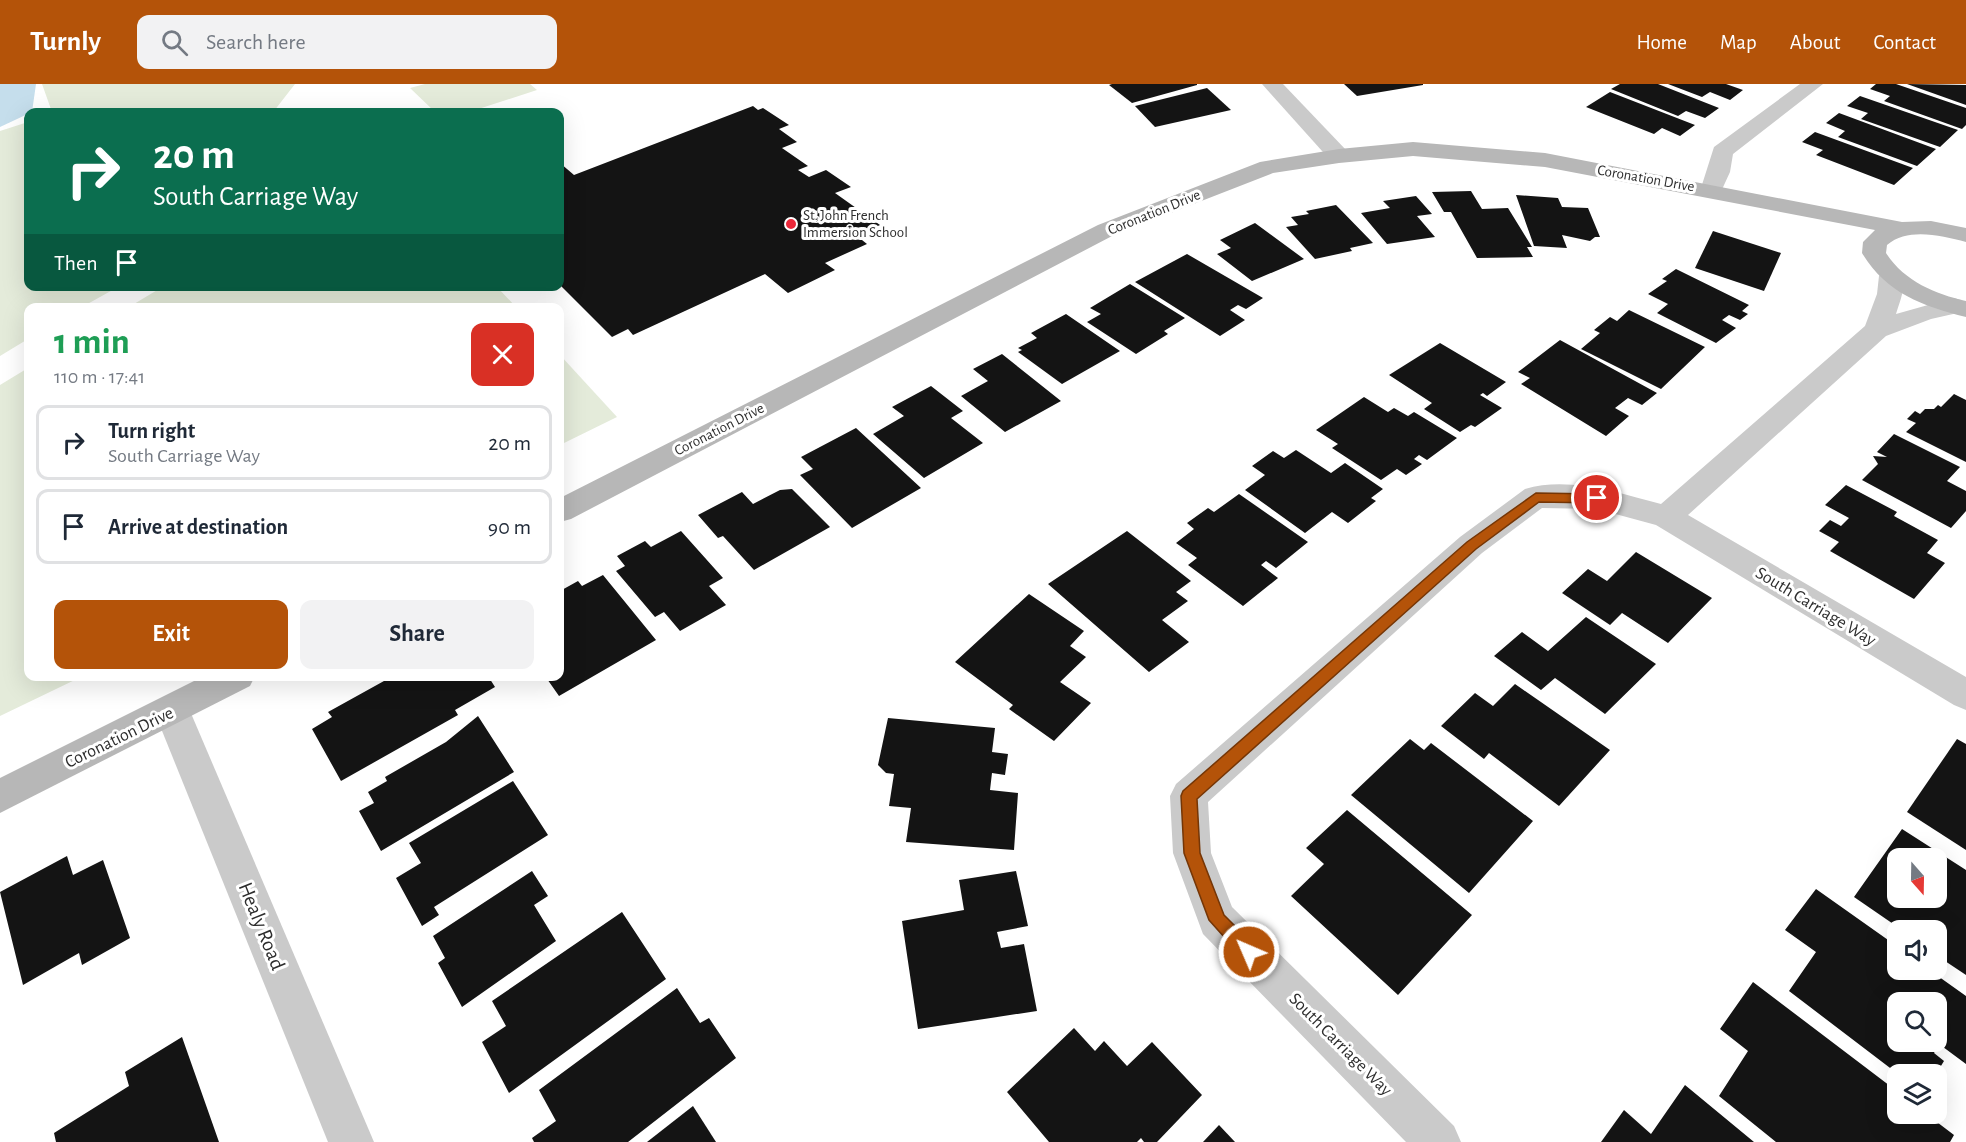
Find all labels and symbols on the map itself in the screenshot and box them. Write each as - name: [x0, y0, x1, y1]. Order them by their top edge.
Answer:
- street label: Coronation Drive: [1596, 163, 1696, 194]
- street label: Coronation Drive: [1106, 187, 1203, 238]
- place label: St. John French Immersion School: [803, 208, 908, 240]
- marker: St. John French Immersion School: [784, 217, 798, 231]
- street label: Coronation Drive: [672, 400, 767, 458]
- pin: [1571, 472, 1622, 523]
- street label: South Carriage Way: [1752, 564, 1879, 650]
- street label: Coronation Drive: [62, 704, 176, 772]
- north arrow: [1887, 848, 1947, 908]
- street label: Healy Road: [234, 879, 289, 973]
- position arrow: [1217, 920, 1281, 984]
- street label: South Carriage Way: [1286, 990, 1395, 1100]

